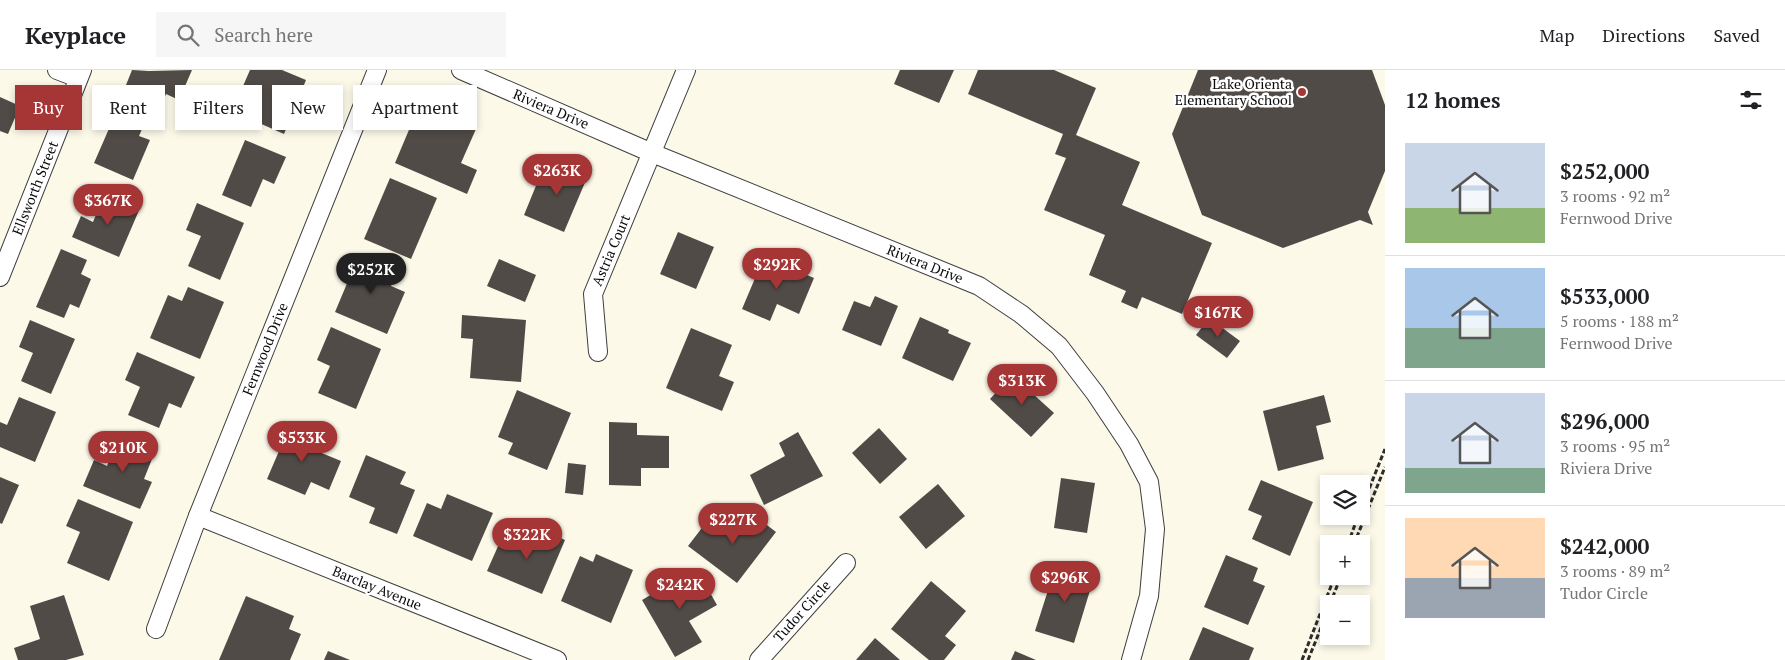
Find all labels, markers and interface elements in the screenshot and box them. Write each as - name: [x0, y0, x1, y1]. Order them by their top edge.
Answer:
- search box: [156, 12, 506, 57]
- text: Keyplace: [25, 19, 126, 51]
- icon: search: [174, 21, 202, 49]
- text: Search here: [214, 22, 313, 47]
- text: Map: [1539, 23, 1574, 47]
- text: Directions: [1602, 23, 1685, 47]
- text: Saved: [1713, 23, 1760, 47]
- place label: Lake Orienta Elementary School: [1175, 74, 1292, 109]
- street label: Riviera Drive: [510, 84, 592, 133]
- chip: Buy: [15, 85, 82, 130]
- chip: Rent: [92, 85, 165, 130]
- chip: Filters: [175, 85, 262, 130]
- chip: New: [272, 85, 343, 130]
- chip: Apartment: [353, 85, 477, 130]
- marker: Lake Orienta Elementary School: [1296, 86, 1308, 98]
- text: 12 homes: [1405, 86, 1501, 114]
- icon: filters: [1737, 86, 1765, 114]
- street label: Ellsworth Street: [7, 137, 62, 238]
- pin: $263K: [522, 154, 592, 196]
- text: $252,000: [1560, 157, 1649, 185]
- text: $263K: [533, 159, 581, 181]
- icon: home: [1445, 163, 1505, 223]
- pin: $367K: [73, 184, 143, 226]
- text: 3 rooms · 92 m²: [1560, 185, 1670, 207]
- text: $367K: [84, 189, 132, 211]
- text: Fernwood Drive: [1560, 207, 1672, 229]
- street label: Astria Court: [587, 210, 634, 288]
- street label: Riviera Drive: [884, 240, 966, 287]
- pin: $292K: [742, 248, 812, 290]
- pin: $252K: [336, 252, 406, 295]
- text: $292K: [753, 253, 801, 275]
- text: $252K: [347, 258, 395, 280]
- text: $533,000: [1560, 282, 1649, 310]
- icon: home: [1445, 288, 1505, 348]
- pin: $167K: [1183, 296, 1253, 338]
- street label: Fernwood Drive: [237, 300, 292, 398]
- text: $167K: [1194, 301, 1242, 323]
- text: 5 rooms · 188 m²: [1560, 310, 1679, 332]
- text: Fernwood Drive: [1560, 332, 1672, 354]
- pin: $313K: [987, 364, 1057, 406]
- text: $313K: [998, 369, 1046, 391]
- text: $296,000: [1560, 407, 1649, 435]
- icon: home: [1445, 413, 1505, 473]
- pin: $533K: [267, 420, 337, 463]
- text: $533K: [278, 426, 326, 448]
- pin: $210K: [88, 430, 158, 473]
- text: 3 rooms · 95 m²: [1560, 435, 1670, 457]
- text: $210K: [99, 436, 147, 458]
- text: Riviera Drive: [1560, 457, 1652, 479]
- map controls: [1320, 475, 1370, 645]
- button: layers: [1320, 475, 1370, 525]
- pin: $227K: [698, 502, 768, 545]
- text: $227K: [709, 508, 757, 530]
- pin: $322K: [492, 518, 562, 560]
- text: $322K: [503, 523, 551, 545]
- text: $242,000: [1560, 532, 1649, 560]
- button: +: [1320, 535, 1370, 585]
- icon: home: [1445, 538, 1505, 598]
- pin: $296K: [1030, 560, 1100, 603]
- text: 3 rooms · 89 m²: [1560, 560, 1670, 582]
- street label: Barclay Avenue: [330, 561, 425, 614]
- text: $296K: [1041, 566, 1089, 588]
- pin: $242K: [645, 568, 715, 610]
- text: $242K: [656, 573, 704, 595]
- street label: Tudor Circle: [769, 576, 834, 646]
- text: Tudor Circle: [1560, 582, 1648, 604]
- button: −: [1320, 595, 1370, 645]

